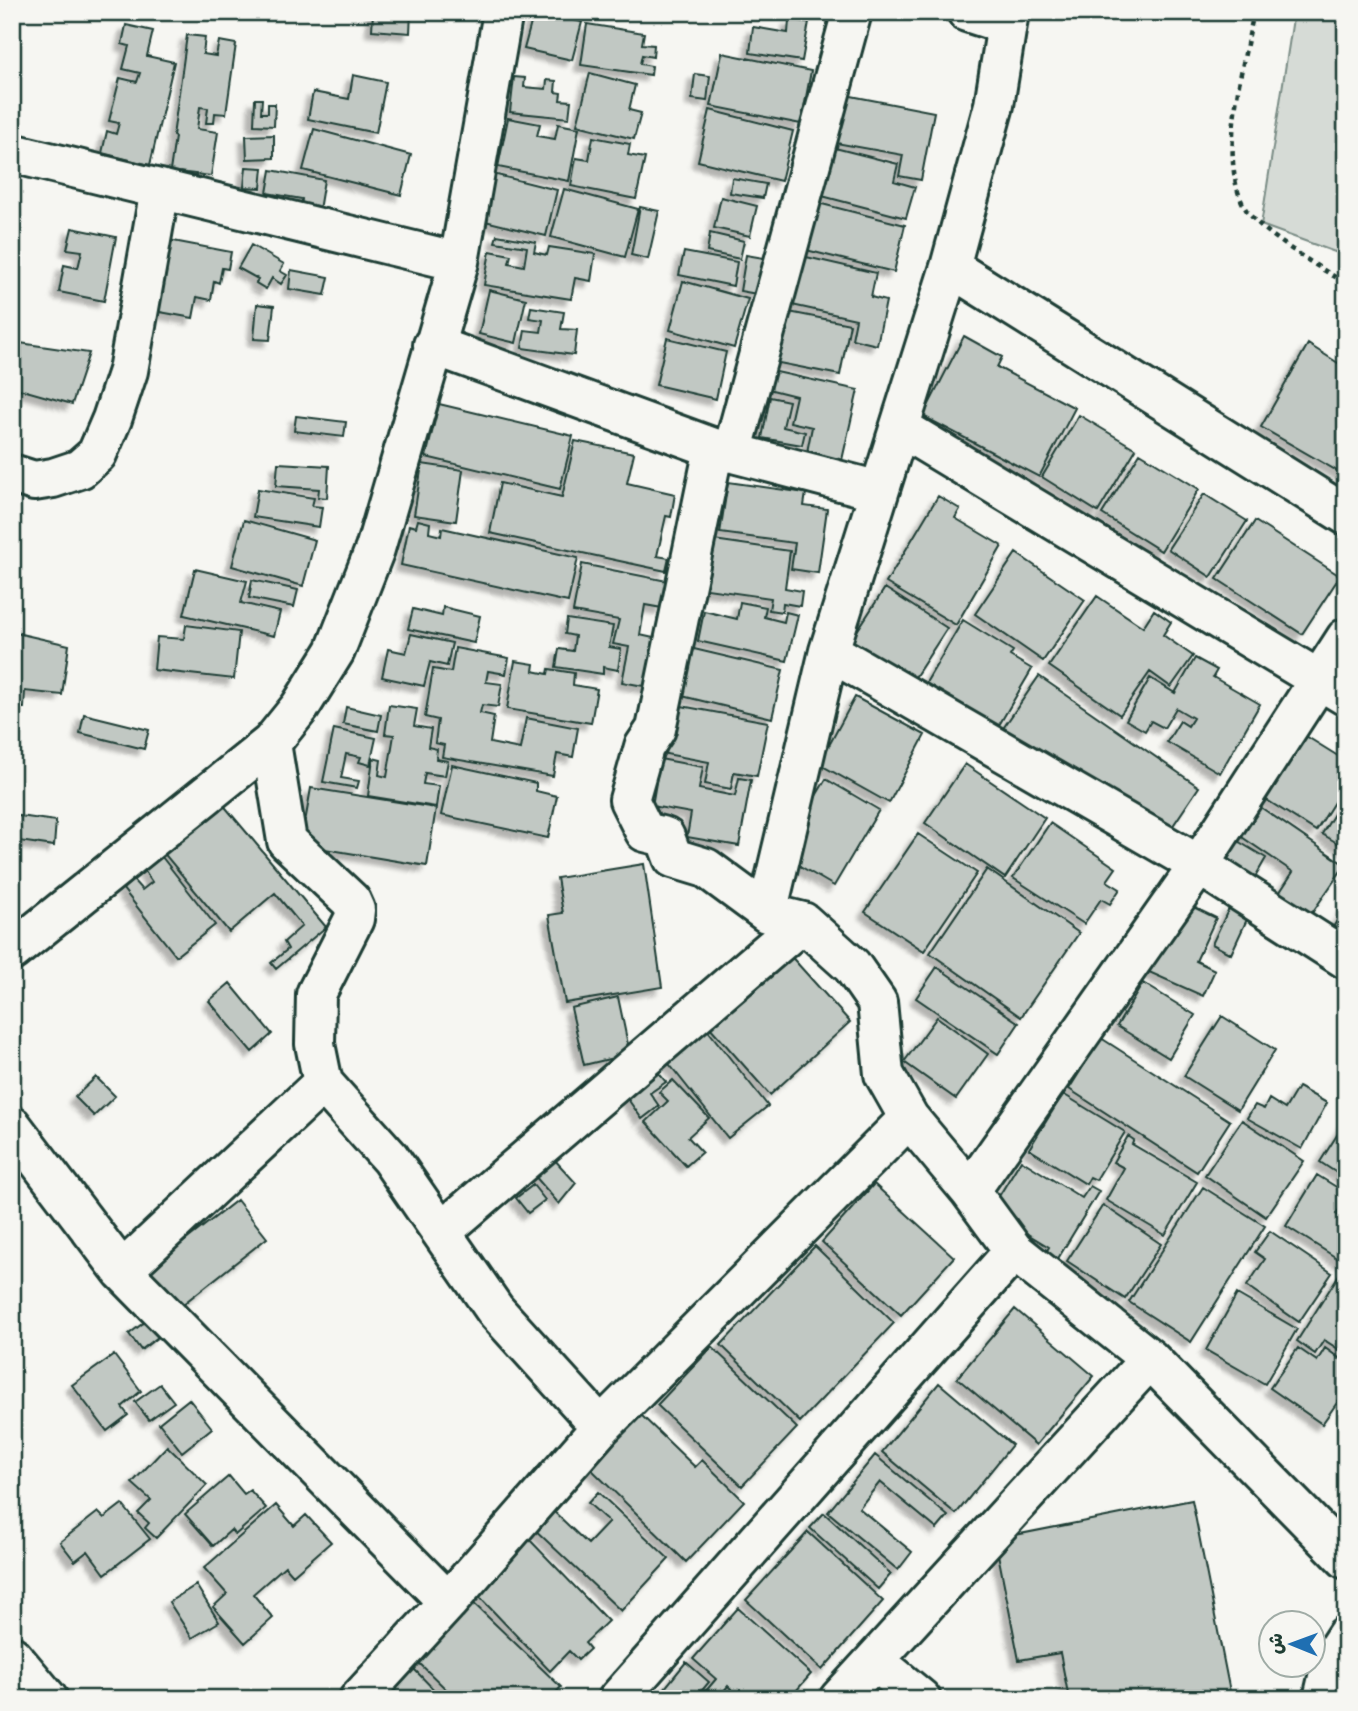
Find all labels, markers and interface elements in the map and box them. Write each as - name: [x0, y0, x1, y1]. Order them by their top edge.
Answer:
- north arrow: [1256, 1610, 1326, 1680]
- text: ش: [1260, 1633, 1288, 1654]

